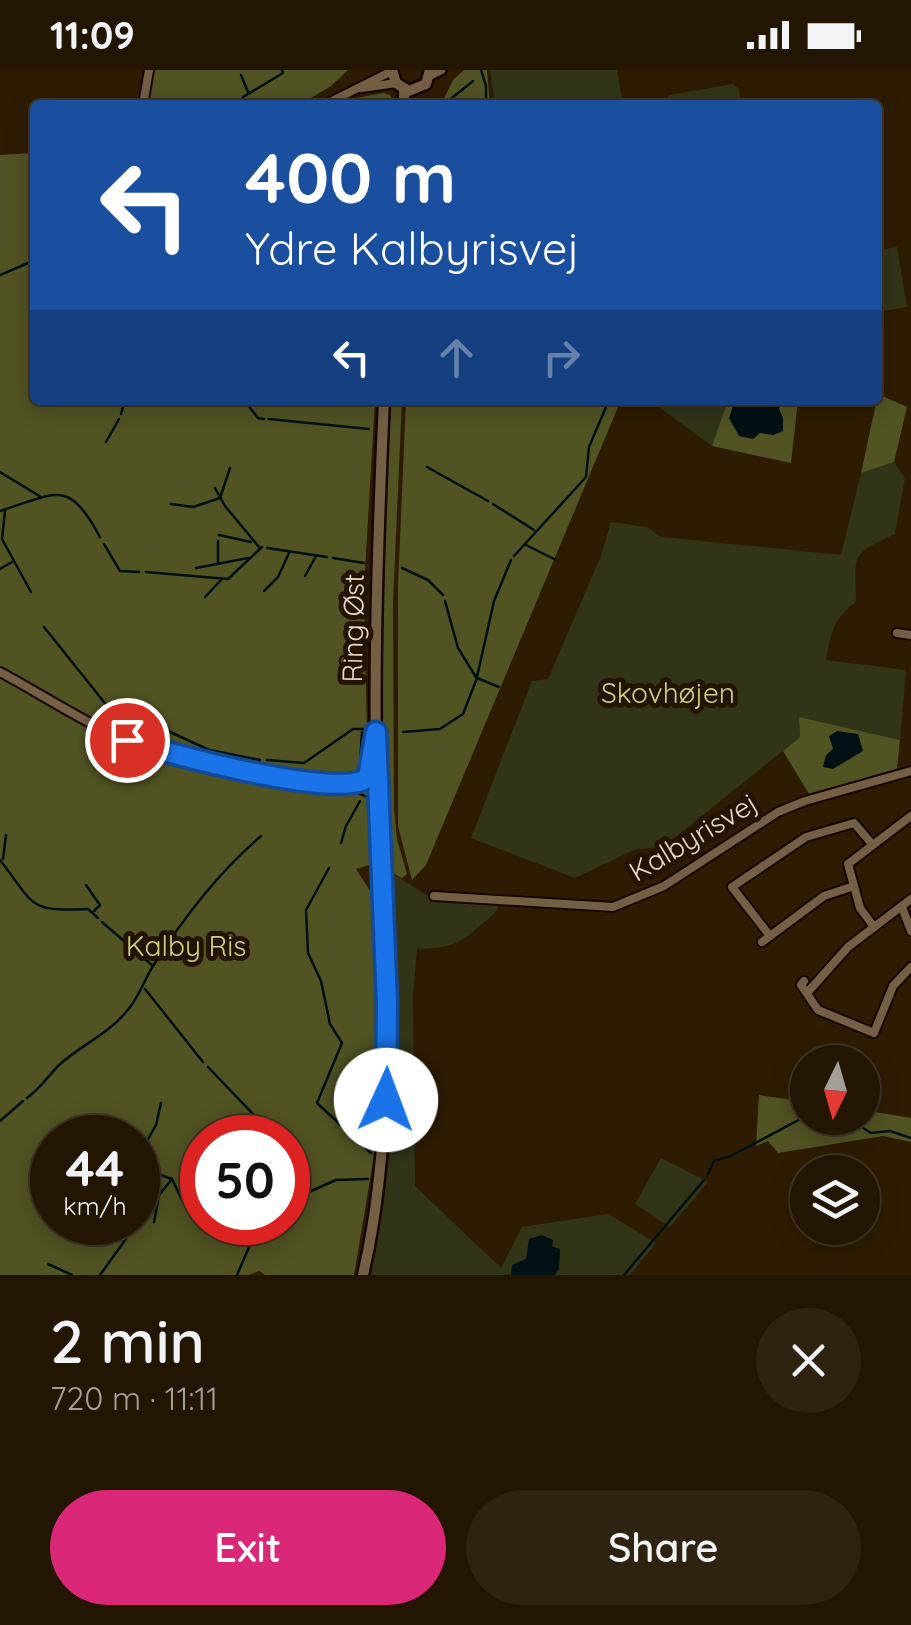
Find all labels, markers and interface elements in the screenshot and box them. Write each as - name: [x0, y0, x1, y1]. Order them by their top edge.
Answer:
- text: 11:09: [50, 11, 135, 59]
- text: 400 m: [245, 133, 456, 221]
- icon: left: [80, 140, 210, 270]
- text: Ydre Kalbyrisvej: [245, 220, 580, 276]
- icon: left: [324, 330, 379, 385]
- icon: ahead: [429, 330, 484, 385]
- icon: right: [534, 330, 589, 385]
- street label: Ring Øst: [334, 573, 371, 683]
- park label: Skovhøjen: [601, 675, 735, 710]
- pin: [85, 698, 170, 783]
- icon: arrive: [100, 713, 155, 768]
- street label: Kalbyrisvej: [622, 785, 763, 888]
- park label: Kalby Ris: [126, 928, 246, 963]
- north arrow: [790, 1045, 880, 1135]
- map controls: [790, 1045, 880, 1245]
- position arrow: [334, 1048, 438, 1152]
- speed limit sign: 50: [180, 1115, 310, 1245]
- text: 44: [66, 1136, 124, 1199]
- button: layers: [790, 1155, 880, 1245]
- text: km/h: [63, 1190, 127, 1221]
- text: 2 min: [50, 1303, 205, 1378]
- button: close: [756, 1308, 861, 1413]
- text: 720 m · 11:11: [50, 1378, 218, 1418]
- button: Exit: [50, 1490, 446, 1605]
- button: Share: [466, 1490, 861, 1605]

